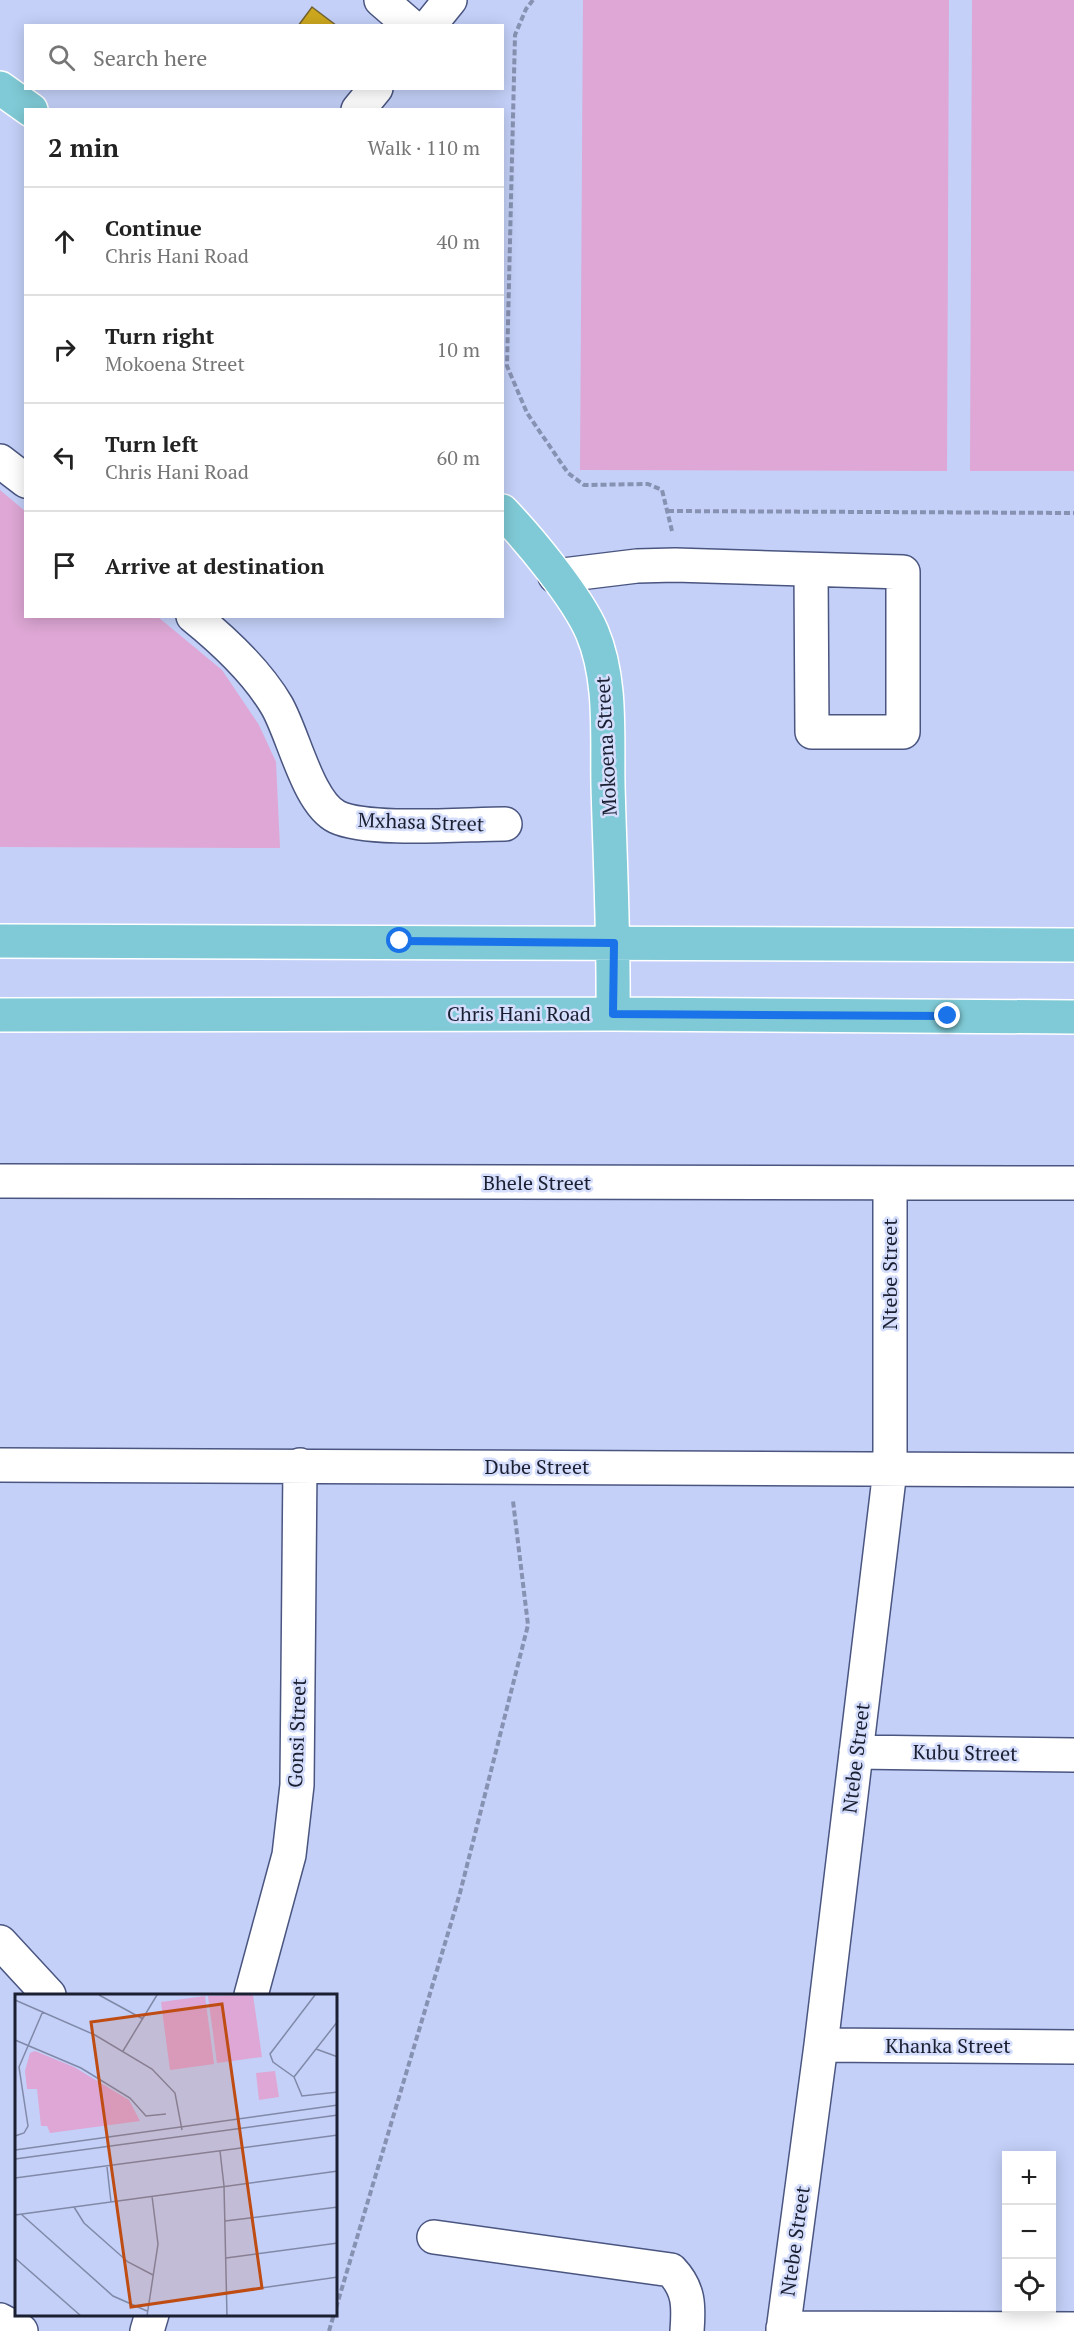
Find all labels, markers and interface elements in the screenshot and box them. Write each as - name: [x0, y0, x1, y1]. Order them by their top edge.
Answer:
- search box: [24, 24, 504, 90]
- icon: search: [45, 41, 78, 74]
- text: Search here: [93, 43, 207, 72]
- text: 2 min: [48, 130, 119, 164]
- text: Walk · 110 m: [368, 134, 480, 161]
- text: Continue: [105, 213, 202, 242]
- icon: ahead: [48, 225, 81, 258]
- text: 40 m: [437, 228, 480, 255]
- text: Chris Hani Road: [105, 242, 249, 269]
- text: Turn right: [105, 321, 214, 350]
- icon: right: [48, 333, 81, 366]
- text: 10 m: [437, 336, 480, 363]
- text: Mokoena Street: [105, 350, 245, 377]
- text: Turn left: [105, 429, 198, 458]
- icon: left: [48, 441, 81, 474]
- text: 60 m: [437, 444, 480, 471]
- text: Chris Hani Road: [105, 458, 249, 485]
- icon: arrive: [48, 549, 81, 582]
- text: Arrive at destination: [105, 551, 324, 580]
- street label: Mokoena Street: [588, 675, 623, 817]
- street label: Mxhasa Street: [357, 806, 485, 837]
- route start: [386, 927, 412, 953]
- street label: Chris Hani Road: [447, 1000, 591, 1027]
- route end: [934, 1002, 960, 1028]
- street label: Bhele Street: [483, 1169, 592, 1196]
- street label: Ntebe Street: [876, 1218, 903, 1330]
- street label: Dube Street: [485, 1453, 590, 1480]
- street label: Gonsi Street: [281, 1677, 312, 1788]
- street label: Ntebe Street: [835, 1700, 876, 1815]
- street label: Kubu Street: [912, 1738, 1018, 1767]
- inset map: [15, 1994, 338, 2316]
- street label: Khanka Street: [885, 2032, 1011, 2059]
- map controls: [1002, 2151, 1056, 2313]
- button: +: [1002, 2151, 1056, 2205]
- street label: Ntebe Street: [773, 2183, 816, 2298]
- button: −: [1002, 2205, 1056, 2259]
- button: locate: [1002, 2259, 1056, 2313]

